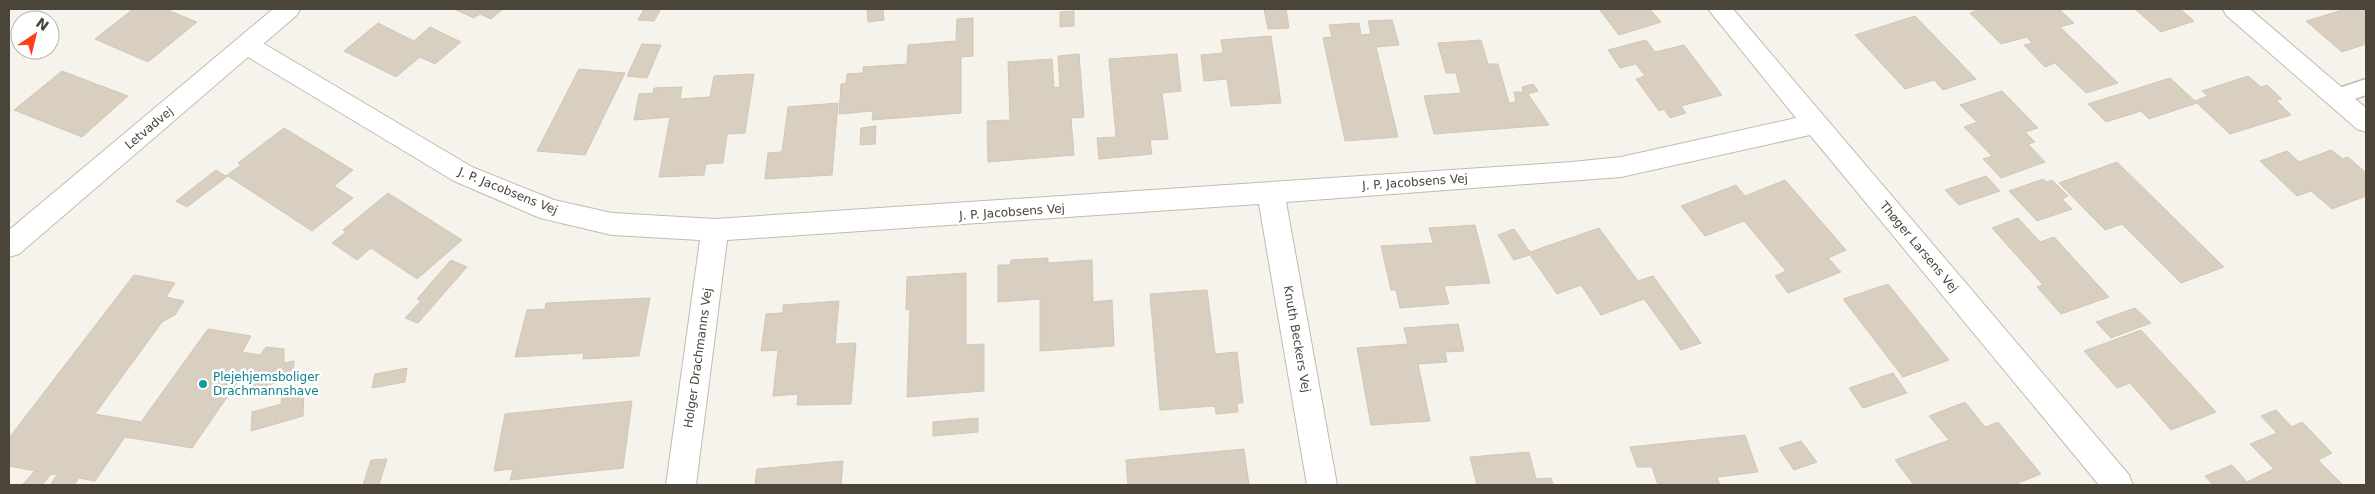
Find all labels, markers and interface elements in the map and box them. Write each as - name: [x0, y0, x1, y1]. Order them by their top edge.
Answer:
- north arrow: [10, 10, 60, 60]
- text: N: [33, 14, 52, 34]
- street label: Letvadvej: [122, 104, 176, 152]
- street label: J. P. Jacobsens Vej: [455, 164, 560, 217]
- street label: J. P. Jacobsens Vej: [1361, 171, 1468, 193]
- street label: Thøger Larsens Vej: [1876, 198, 1961, 295]
- street label: J. P. Jacobsens Vej: [958, 201, 1065, 223]
- street label: Knuth Beckers Vej: [1281, 284, 1313, 394]
- street label: Holger Drachmanns Vej: [681, 287, 715, 429]
- place label: Plejehjemsboliger Drachmannshave: [213, 370, 320, 398]
- marker: Plejehjemsboliger Drachmannshave: [197, 378, 209, 390]

